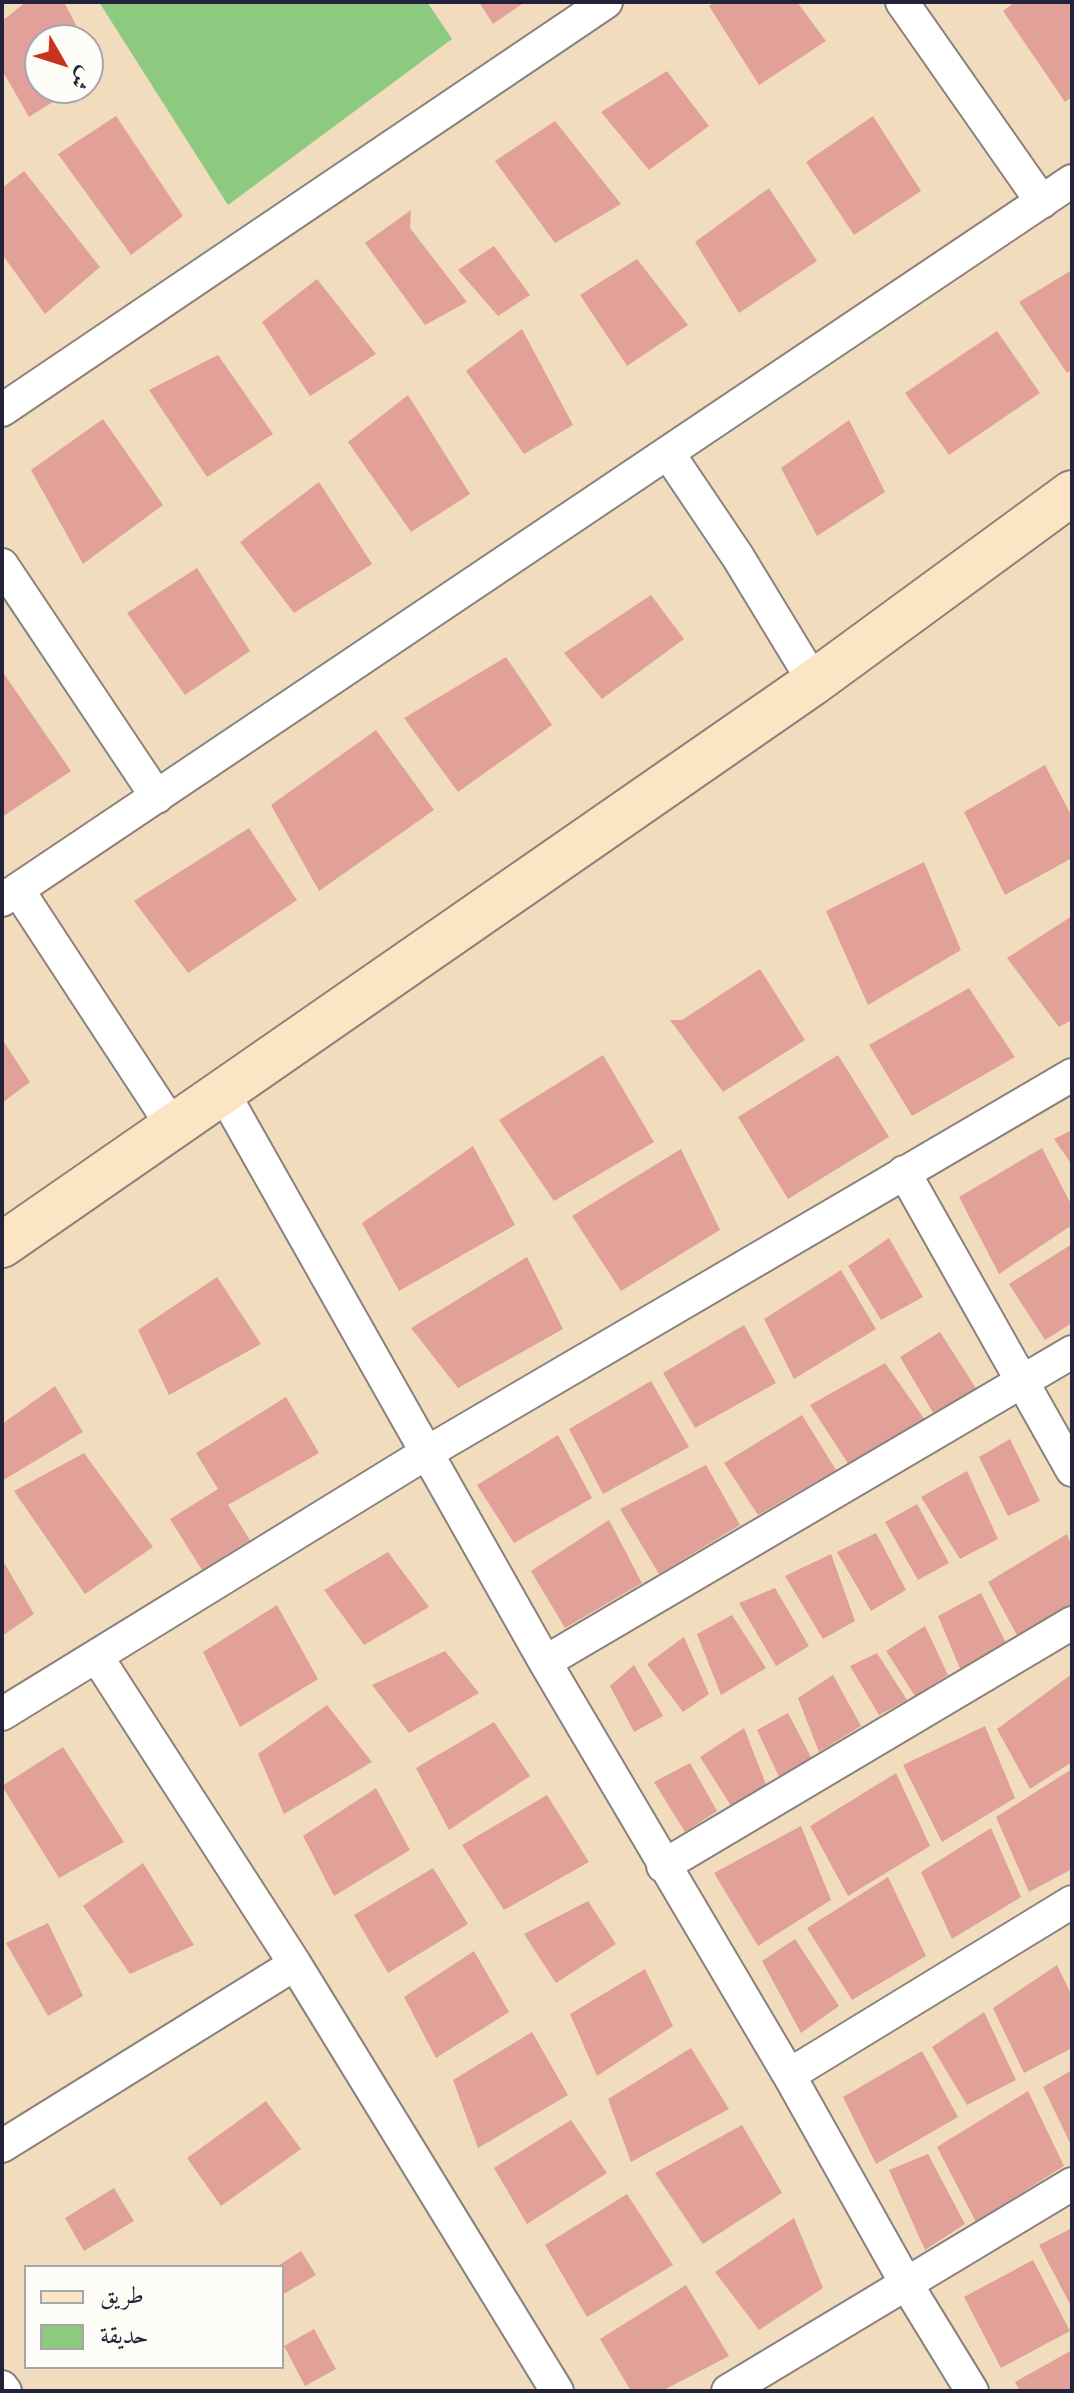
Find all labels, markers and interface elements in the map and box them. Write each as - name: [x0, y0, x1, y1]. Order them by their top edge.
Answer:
- north arrow: [24, 24, 104, 104]
- text: ش: [64, 61, 99, 95]
- legend: [24, 2265, 284, 2369]
- text: طريق: [100, 2281, 144, 2311]
- text: حديقة: [100, 2321, 149, 2351]

